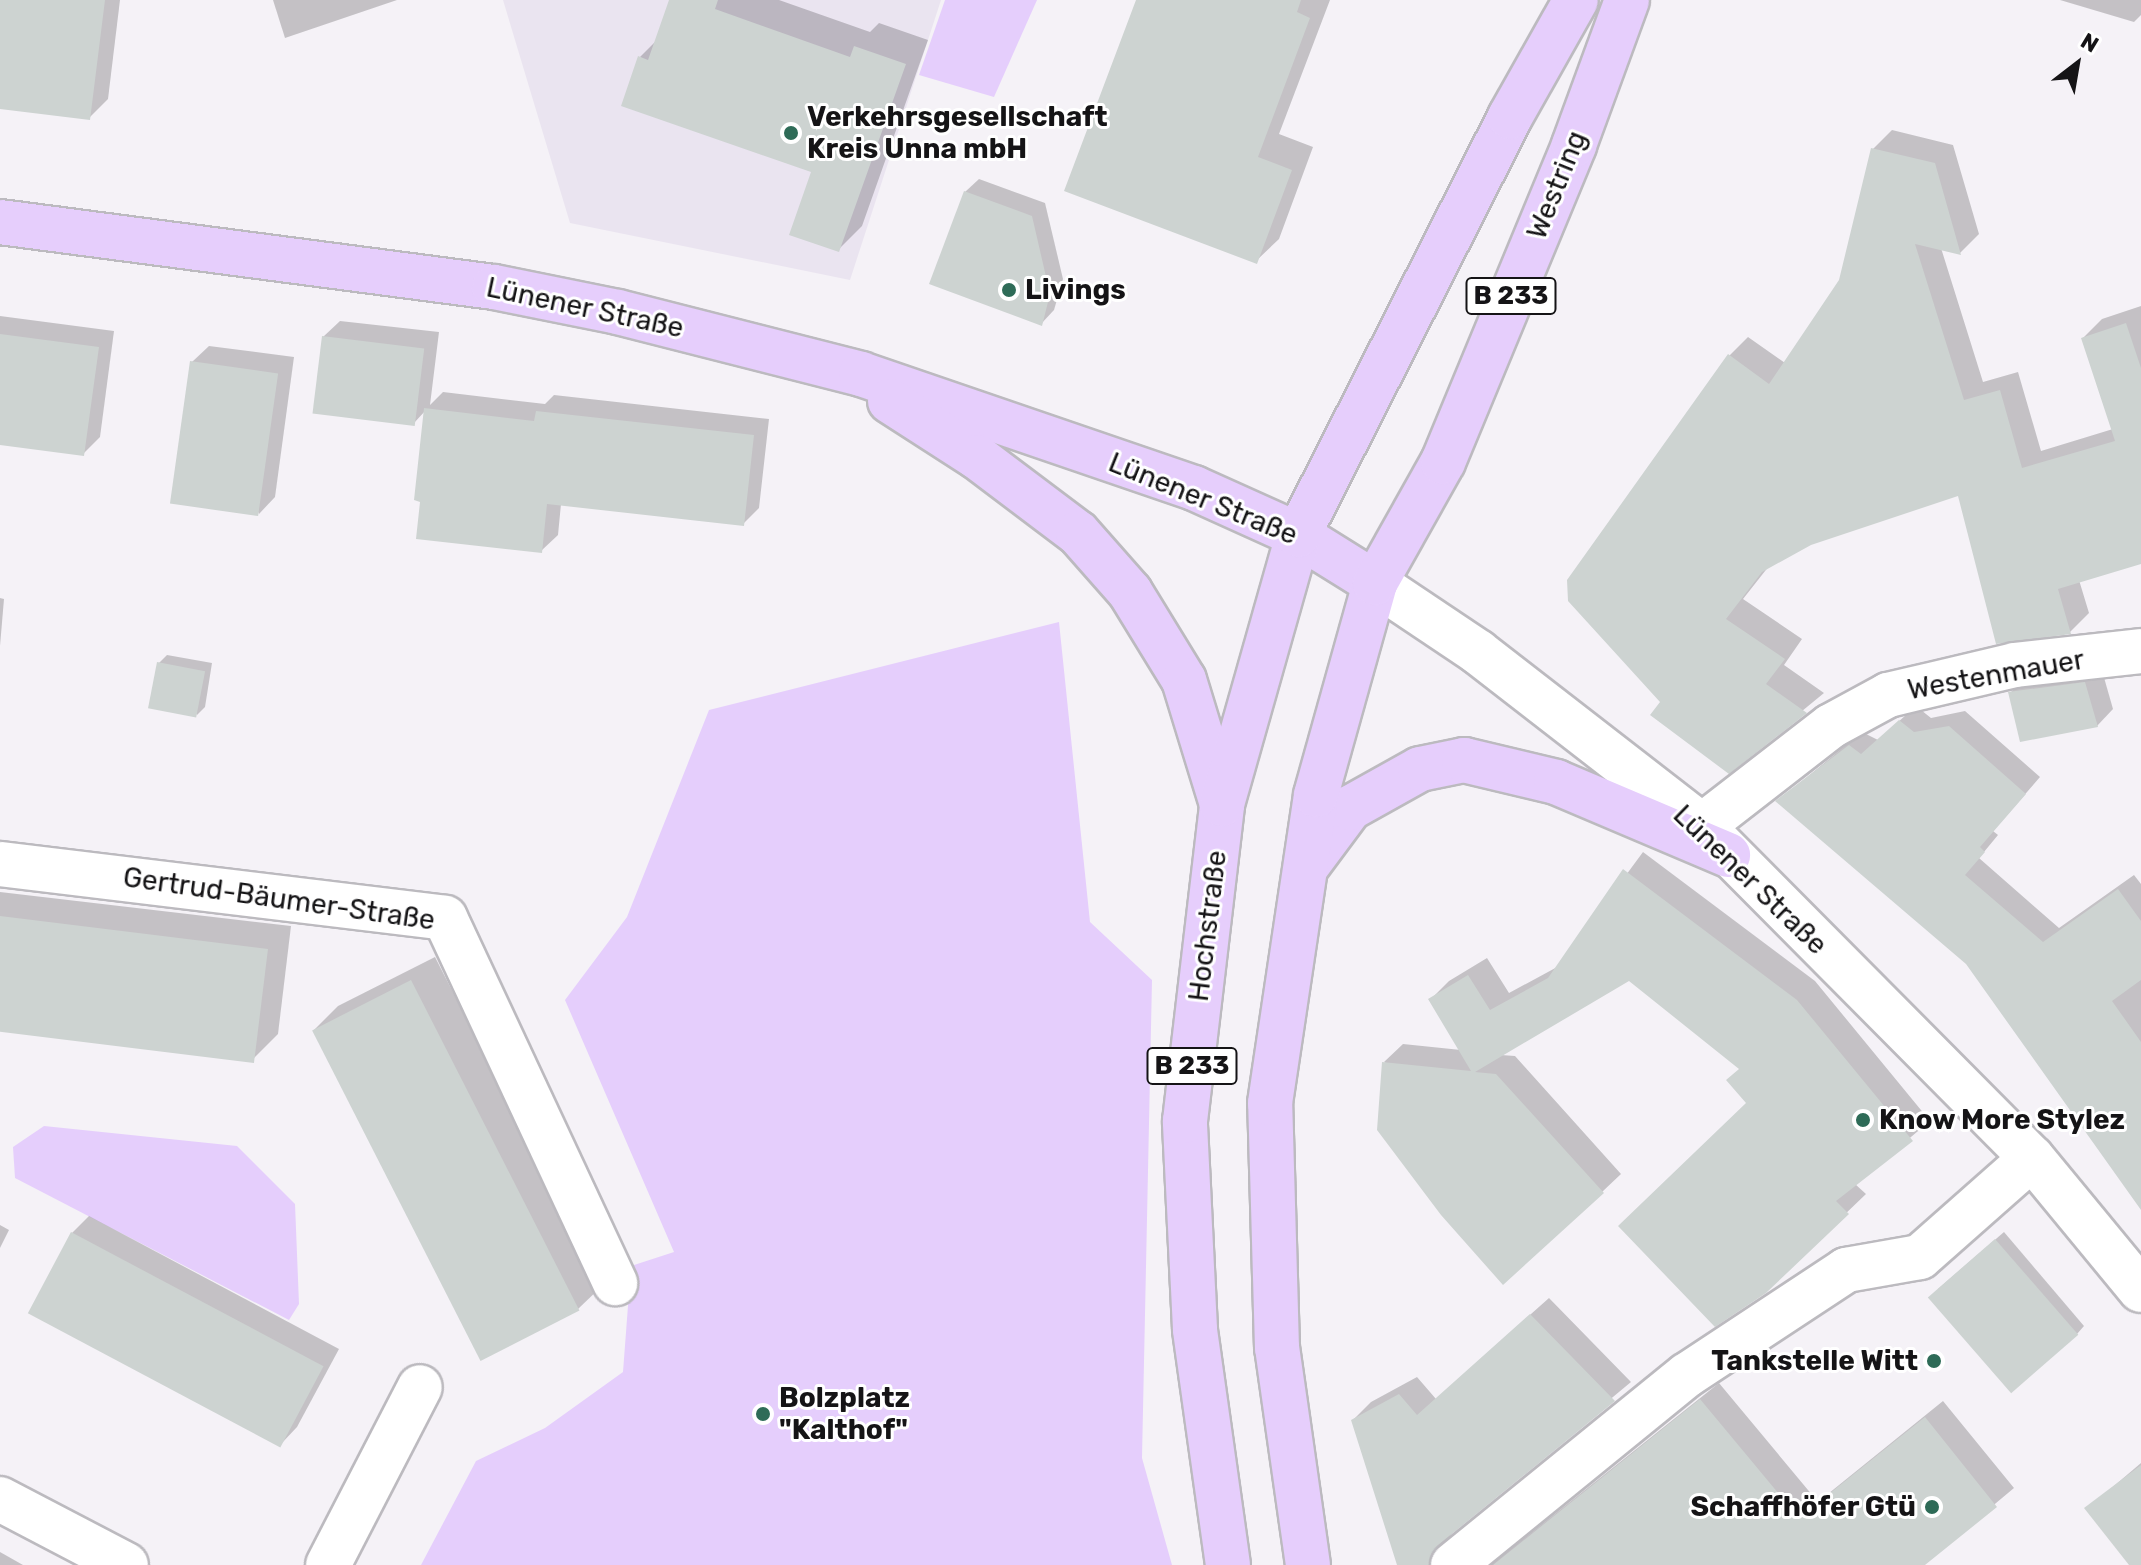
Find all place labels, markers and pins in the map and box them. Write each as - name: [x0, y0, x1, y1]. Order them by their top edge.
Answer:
- place label: Verkehrsgesellschaft Kreis Unna mbH: [807, 100, 1108, 166]
- marker: Verkehrsgesellschaft Kreis Unna mbH: [782, 124, 800, 142]
- place label: Livings: [1025, 273, 1126, 307]
- marker: Livings: [1000, 281, 1018, 299]
- place label: Know More Stylez: [1879, 1103, 2126, 1137]
- marker: Know More Stylez: [1854, 1111, 1872, 1129]
- place label: Tankstelle Witt: [1711, 1344, 1918, 1378]
- marker: Tankstelle Witt: [1925, 1352, 1943, 1370]
- place label: Bolzplatz "Kalthof": [779, 1381, 910, 1447]
- marker: Bolzplatz "Kalthof": [754, 1405, 772, 1423]
- place label: Schaffhöfer Gtü: [1690, 1490, 1916, 1524]
- marker: Schaffhöfer Gtü: [1923, 1498, 1941, 1516]

